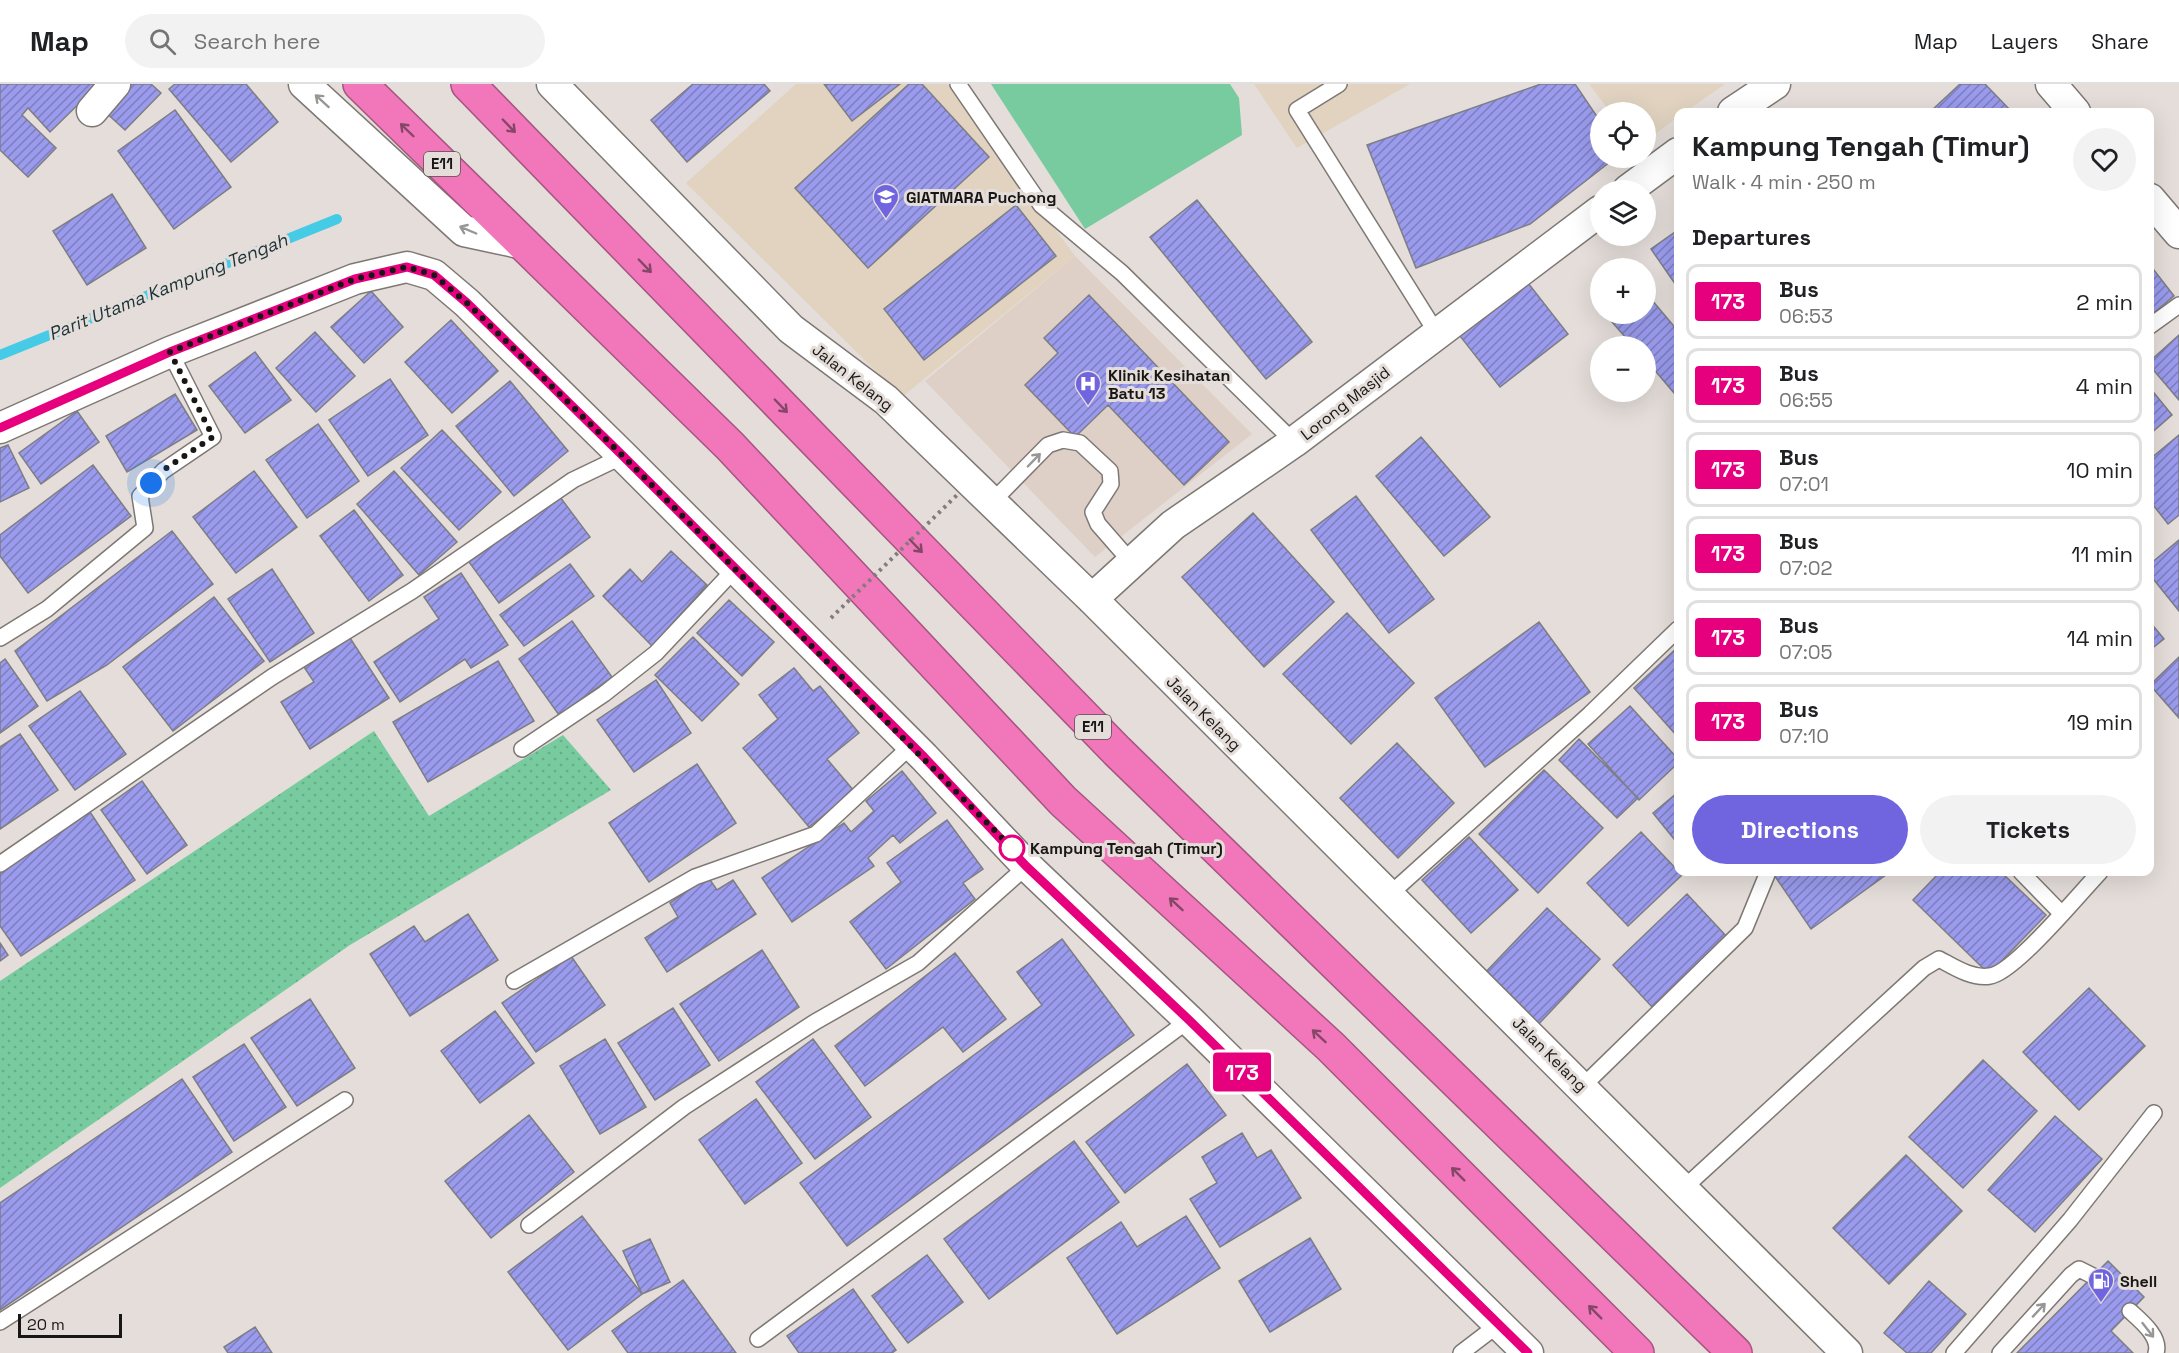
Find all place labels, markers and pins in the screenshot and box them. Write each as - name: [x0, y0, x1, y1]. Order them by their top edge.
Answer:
- school or university icon: GIATMARA Puchong: [871, 182, 901, 220]
- place label: GIATMARA Puchong: [906, 187, 1056, 208]
- place label: Klinik Kesihatan Batu 13: [1108, 365, 1230, 404]
- hospital icon: Klinik Kesihatan Batu 13: [1073, 369, 1103, 407]
- marker: Kampung Tengah (Timur): [999, 835, 1025, 861]
- place label: Kampung Tengah (Timur): [1030, 838, 1223, 859]
- fuel station icon: Shell: [2086, 1266, 2116, 1304]
- place label: Shell: [2120, 1271, 2157, 1292]

